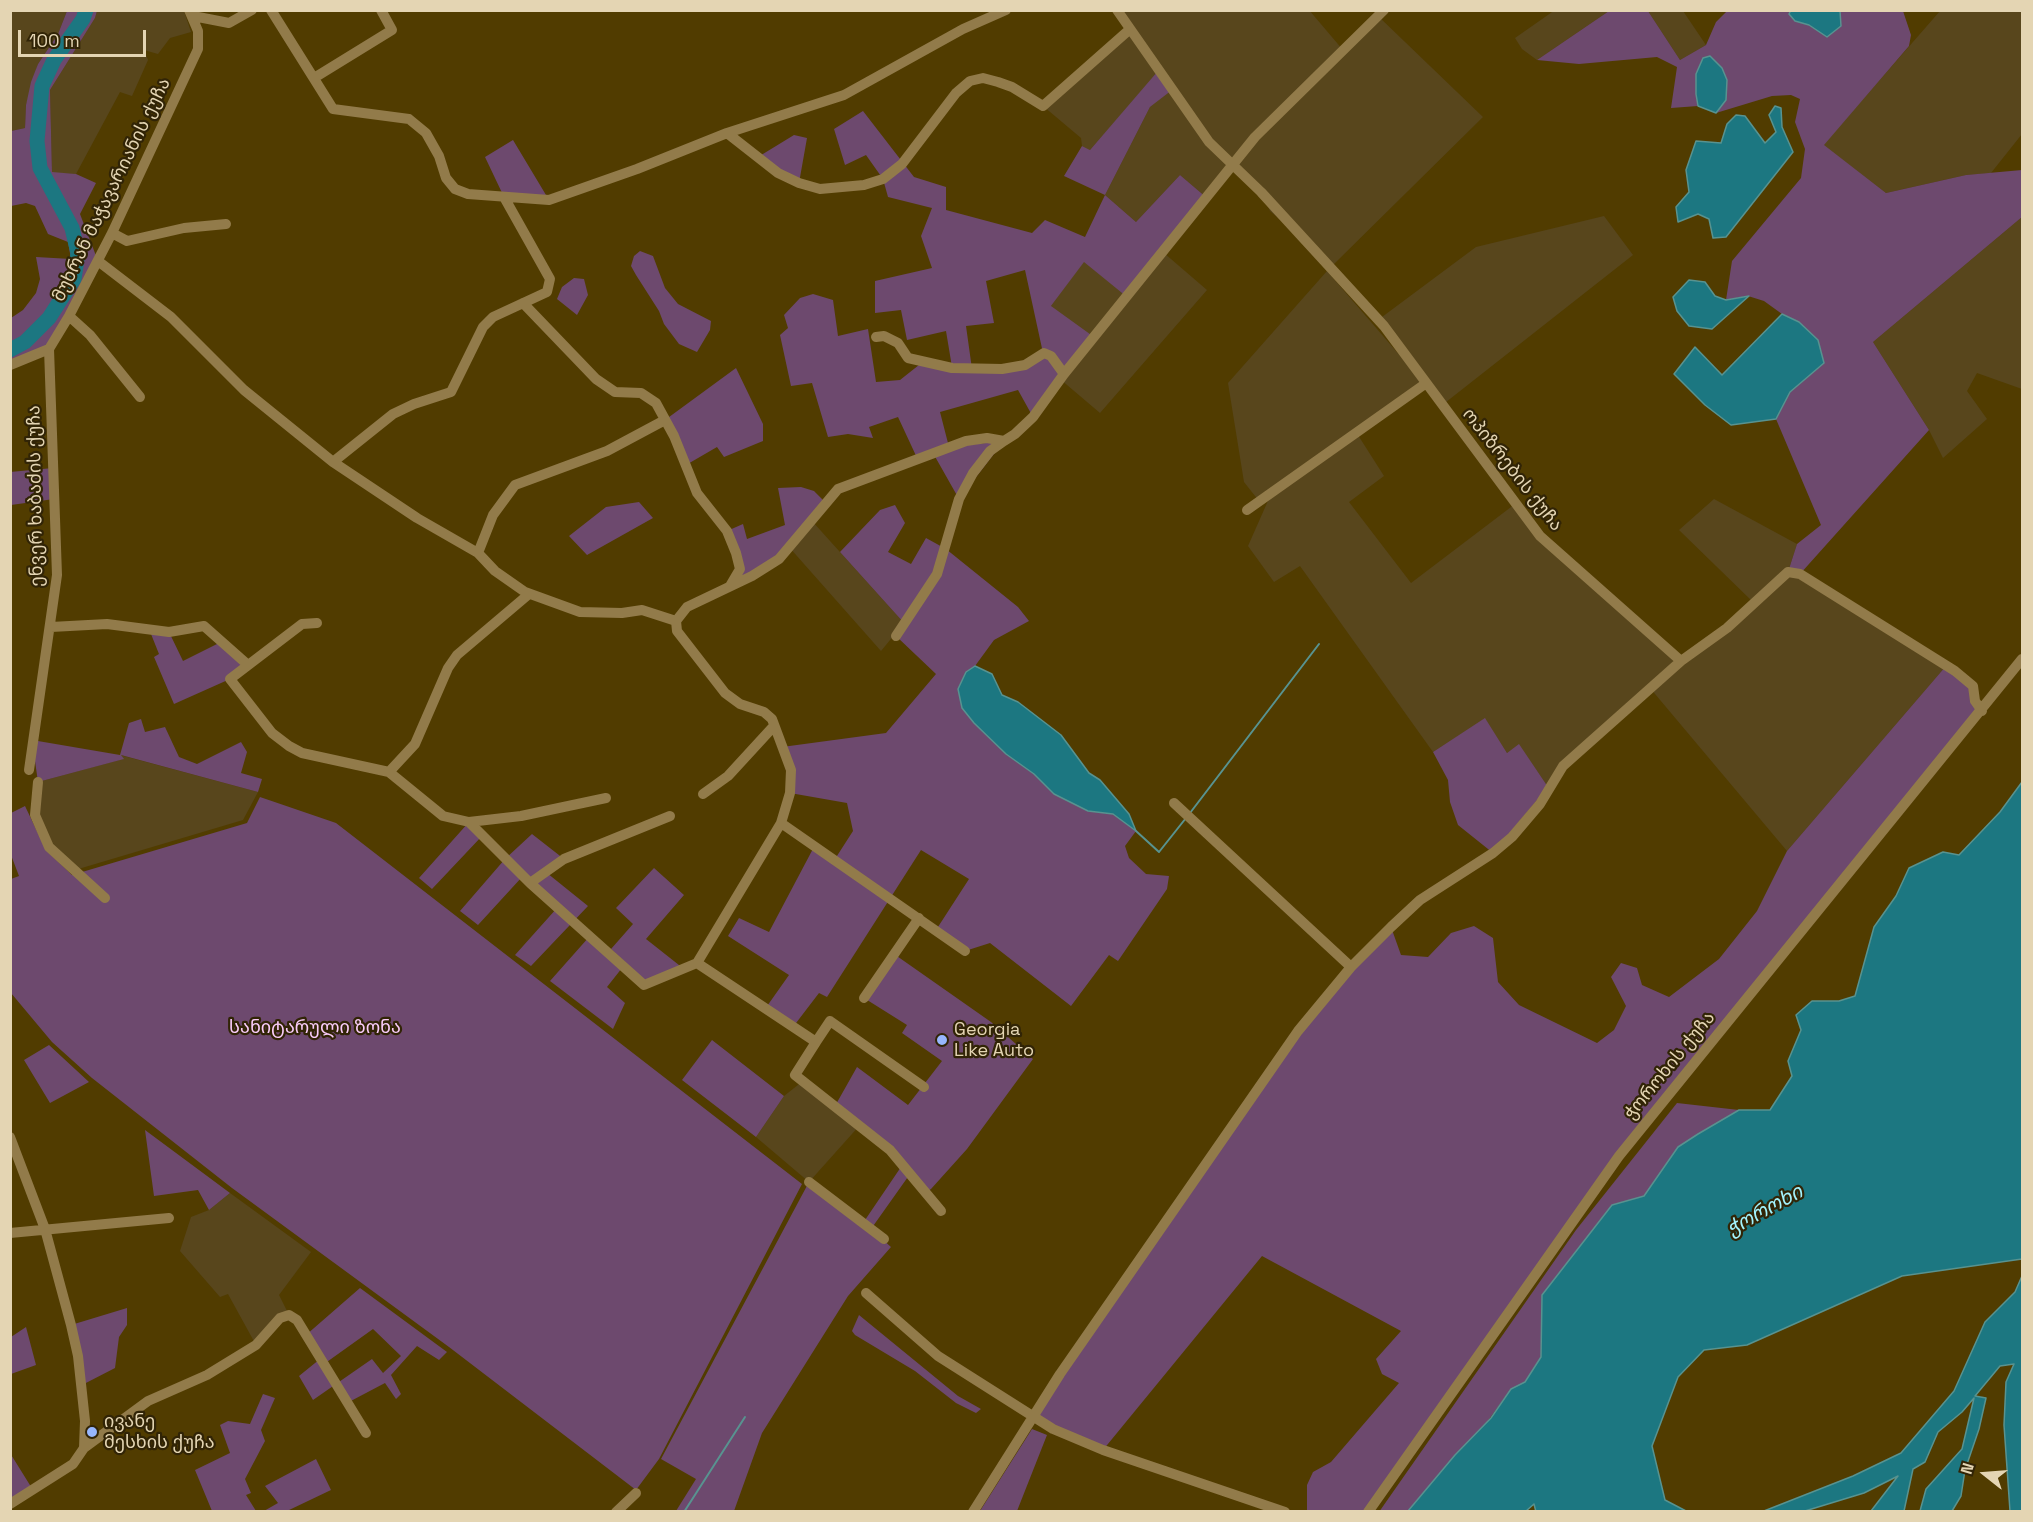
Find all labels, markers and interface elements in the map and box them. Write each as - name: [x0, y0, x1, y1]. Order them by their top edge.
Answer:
- scale bar: [21, 18, 148, 56]
- text: 100 m: [29, 29, 80, 52]
- street label: მუხრან მაჭავარიანის ქუჩა: [48, 75, 176, 305]
- street label: ოპიზრების ქუჩა: [1457, 404, 1567, 536]
- street label: ენვერ ხაბაძის ქუჩა: [24, 405, 48, 587]
- street label: ჭოროხის ქუჩა: [1620, 1008, 1720, 1124]
- park label: სანიტარული ზონა: [229, 1017, 401, 1039]
- place label: Georgia Like Auto: [954, 1019, 1034, 1062]
- marker: Georgia Like Auto: [935, 1033, 949, 1047]
- water label: ჭოროხი: [1723, 1180, 1807, 1242]
- place label: ივანე მესხის ქუჩა: [104, 1411, 215, 1454]
- marker: ივანე მესხის ქუჩა: [85, 1425, 99, 1439]
- north arrow: [1955, 1444, 2015, 1504]
- text: N: [1956, 1460, 1979, 1477]

